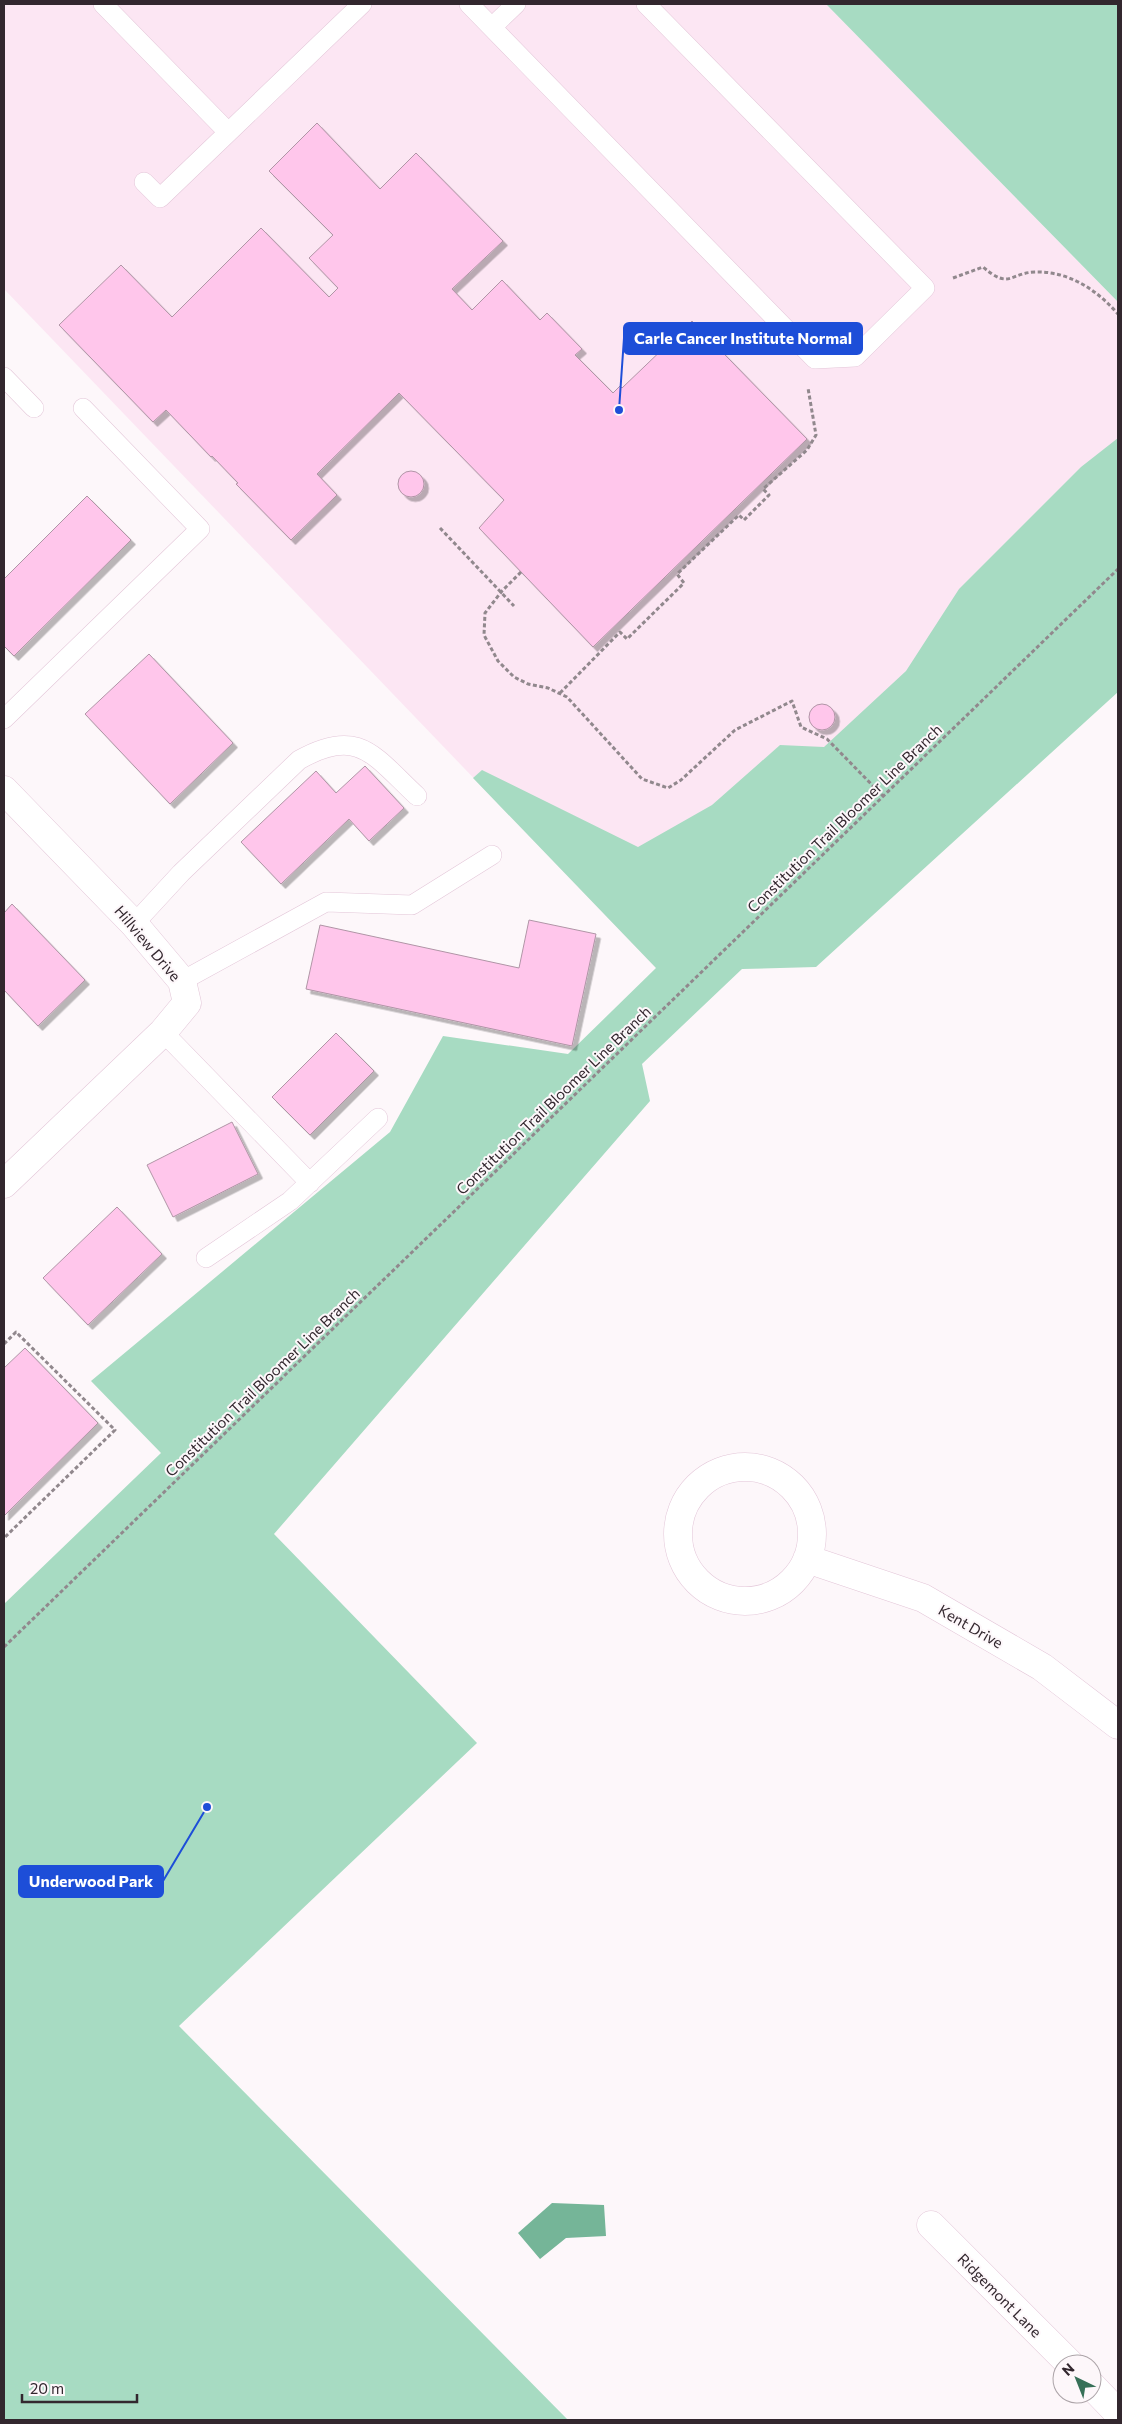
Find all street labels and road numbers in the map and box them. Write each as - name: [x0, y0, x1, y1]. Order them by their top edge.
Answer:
- street label: Constitution Trail Bloomer Line Branch: [743, 720, 945, 916]
- street label: Hillview Drive: [111, 902, 185, 985]
- street label: Constitution Trail Bloomer Line Branch: [452, 1002, 654, 1198]
- street label: Constitution Trail Bloomer Line Branch: [161, 1284, 363, 1480]
- street label: Kent Drive: [936, 1600, 1006, 1652]
- street label: Ridgemont Lane: [954, 2249, 1046, 2341]

